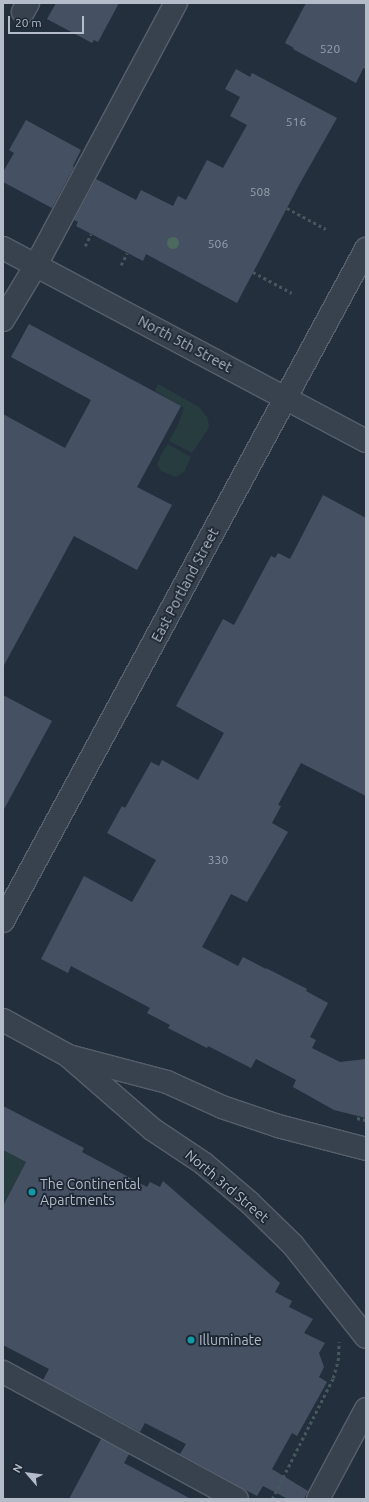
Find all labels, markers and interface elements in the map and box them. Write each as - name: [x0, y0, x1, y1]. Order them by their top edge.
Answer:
- scale bar: [10, 8, 86, 34]
- text: 20 m: [15, 16, 42, 29]
- house number: 520: [320, 42, 340, 56]
- house number: 516: [286, 115, 306, 129]
- house number: 508: [250, 185, 270, 199]
- house number: 506: [208, 237, 228, 251]
- street label: North 5th Street: [135, 312, 235, 376]
- street label: East Portland Street: [148, 525, 222, 645]
- house number: 330: [208, 853, 228, 867]
- street label: North 3rd Street: [182, 1146, 272, 1226]
- place label: The Continental Apartments: [40, 1176, 140, 1208]
- marker: The Continental Apartments: [27, 1187, 37, 1197]
- place label: Illuminate: [199, 1332, 262, 1348]
- marker: Illuminate: [186, 1335, 196, 1345]
- north arrow: [8, 1454, 48, 1494]
- text: N: [10, 1462, 25, 1475]

